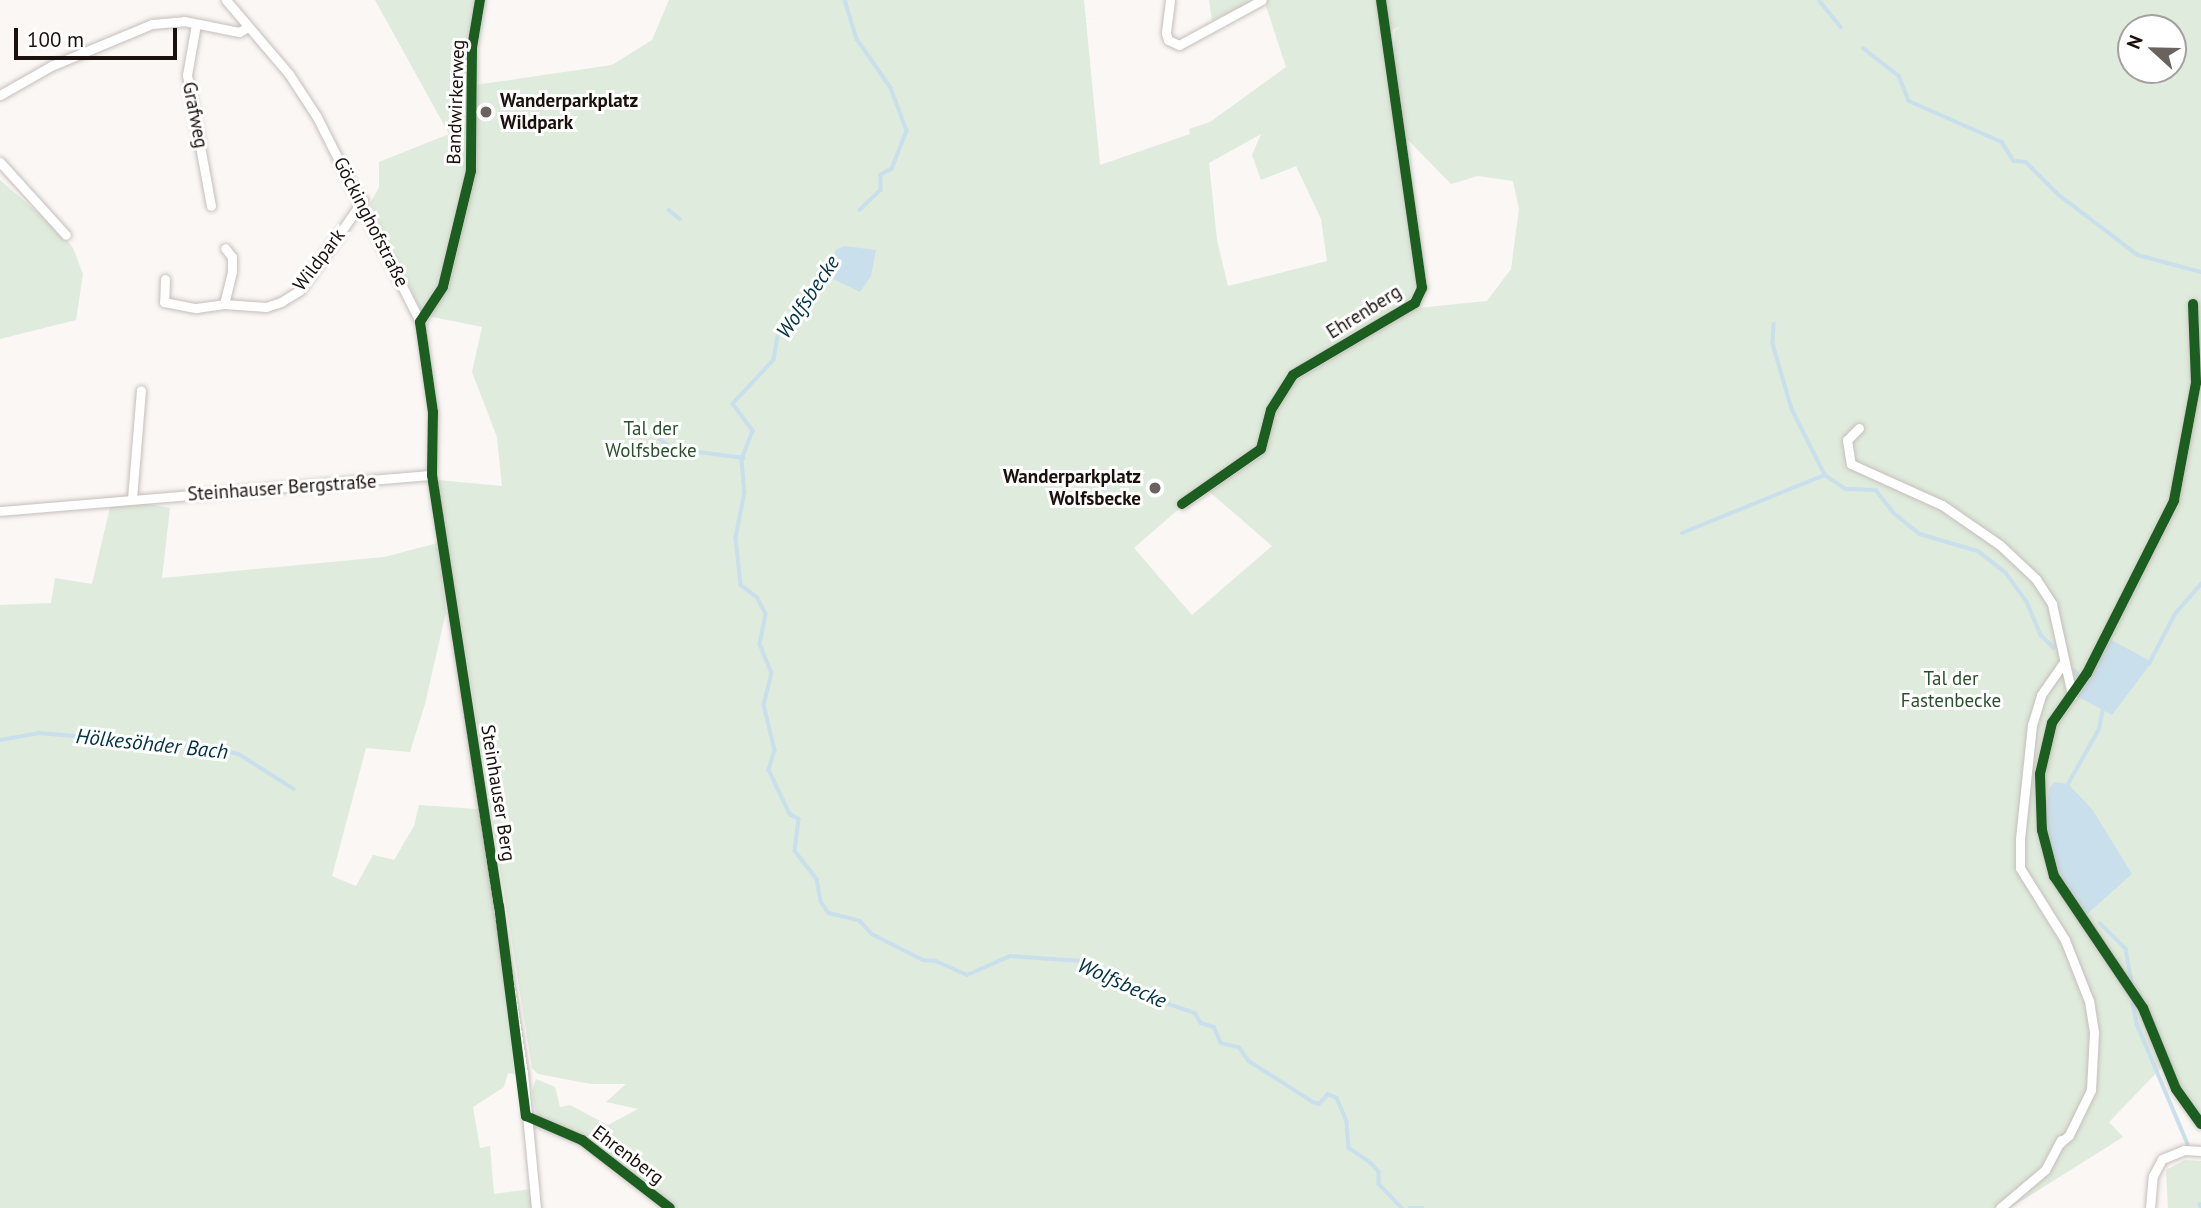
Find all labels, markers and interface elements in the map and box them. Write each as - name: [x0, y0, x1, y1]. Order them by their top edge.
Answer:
- scale bar: [18, 14, 180, 58]
- north arrow: [2117, 14, 2187, 84]
- text: 100 m: [27, 26, 84, 53]
- text: N: [2121, 32, 2148, 52]
- street label: Bandwirkerweg: [442, 39, 470, 165]
- street label: Grafweg: [177, 80, 213, 150]
- place label: Wanderparkplatz Wildpark: [500, 90, 638, 134]
- marker: Wanderparkplatz Wildpark: [478, 104, 494, 120]
- street label: Göckinghofstraße: [328, 153, 414, 291]
- street label: Wildpark: [288, 224, 350, 296]
- water label: Wolfsbecke: [771, 251, 845, 343]
- street label: Ehrenberg: [1322, 280, 1406, 344]
- park label: Tal der Wolfsbecke: [605, 418, 697, 462]
- place label: Wanderparkplatz Wolfsbecke: [1003, 466, 1141, 510]
- street label: Steinhauser Bergstraße: [187, 470, 377, 506]
- marker: Wanderparkplatz Wolfsbecke: [1147, 480, 1163, 496]
- park label: Tal der Fastenbecke: [1901, 668, 2001, 712]
- water label: Hölkesöhder Bach: [75, 723, 229, 765]
- street label: Steinhauser Berg: [476, 723, 520, 863]
- water label: Wolfsbecke: [1074, 952, 1170, 1014]
- street label: Ehrenberg: [588, 1121, 668, 1189]

